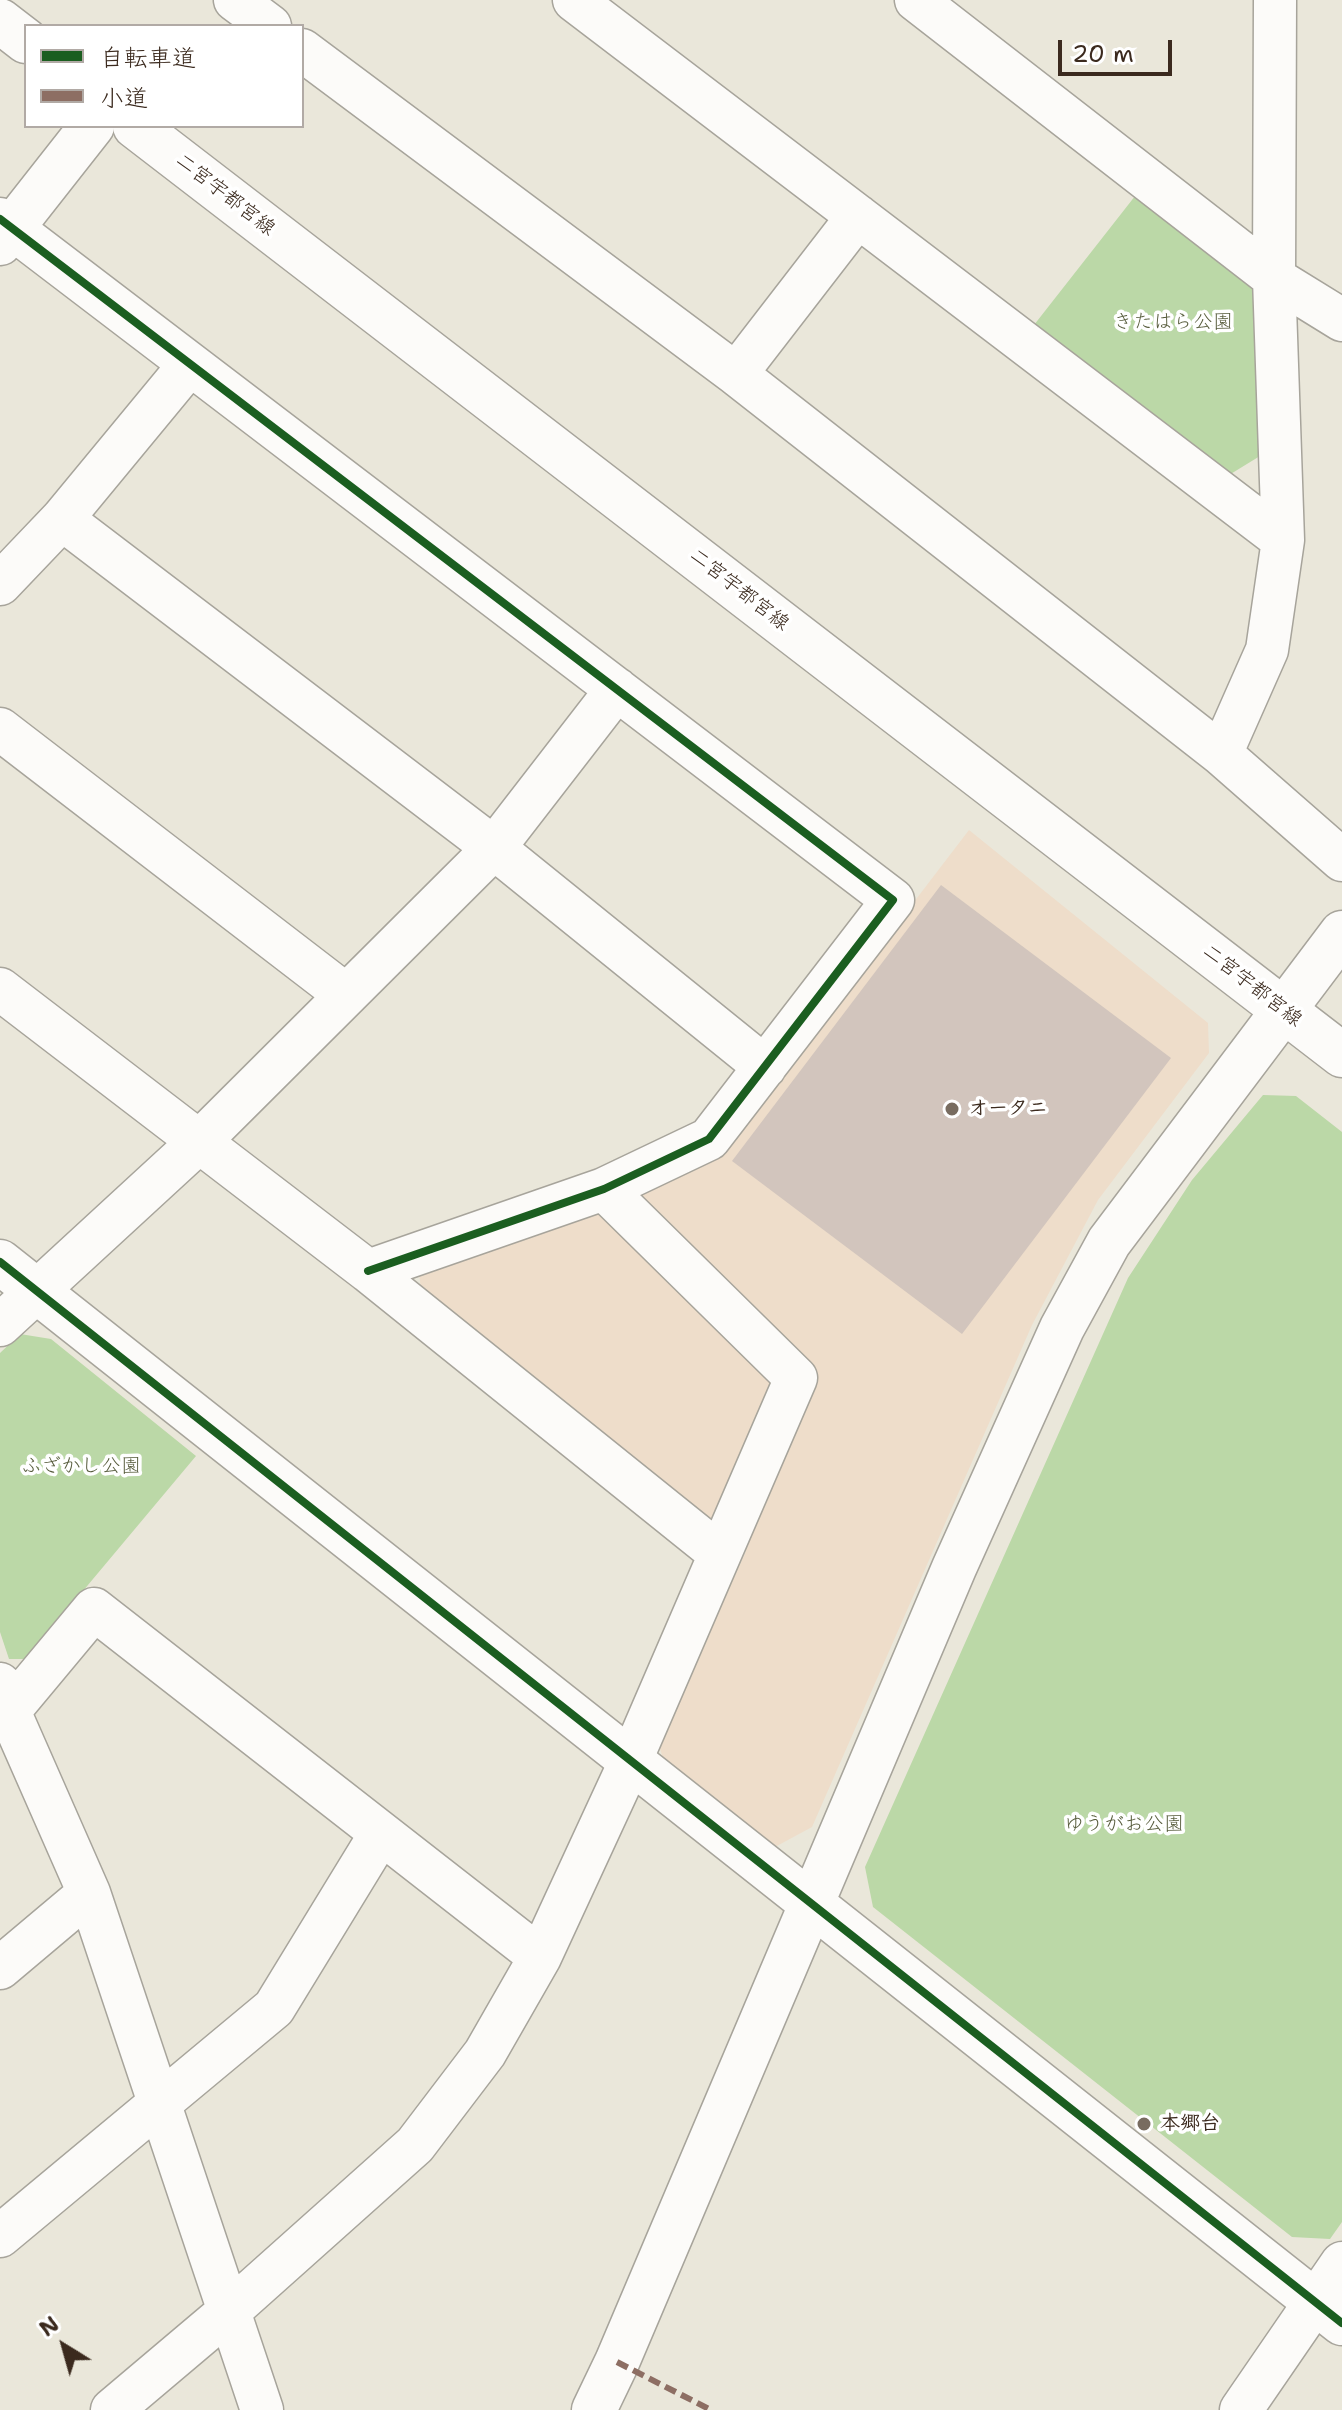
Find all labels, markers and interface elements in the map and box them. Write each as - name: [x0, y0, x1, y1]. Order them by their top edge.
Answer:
- legend: [24, 24, 304, 128]
- scale bar: [1062, 24, 1176, 74]
- text: 20 m: [1072, 38, 1134, 70]
- text: 自転車道: [100, 42, 196, 74]
- text: 小道: [100, 82, 148, 114]
- street label: 二宮宇都宮線: [170, 149, 280, 241]
- park label: きたはら公園: [1113, 311, 1233, 335]
- street label: 二宮宇都宮線: [684, 544, 794, 636]
- street label: 二宮宇都宮線: [1197, 940, 1307, 1032]
- place label: オータニ: [968, 1097, 1048, 1121]
- marker: オータニ: [943, 1100, 961, 1118]
- park label: ふざかし公園: [21, 1455, 141, 1479]
- park label: ゆうがお公園: [1064, 1813, 1184, 1837]
- place label: 本郷台: [1160, 2112, 1220, 2136]
- marker: 本郷台: [1135, 2115, 1153, 2133]
- north arrow: [24, 2306, 104, 2386]
- text: N: [34, 2310, 65, 2343]

